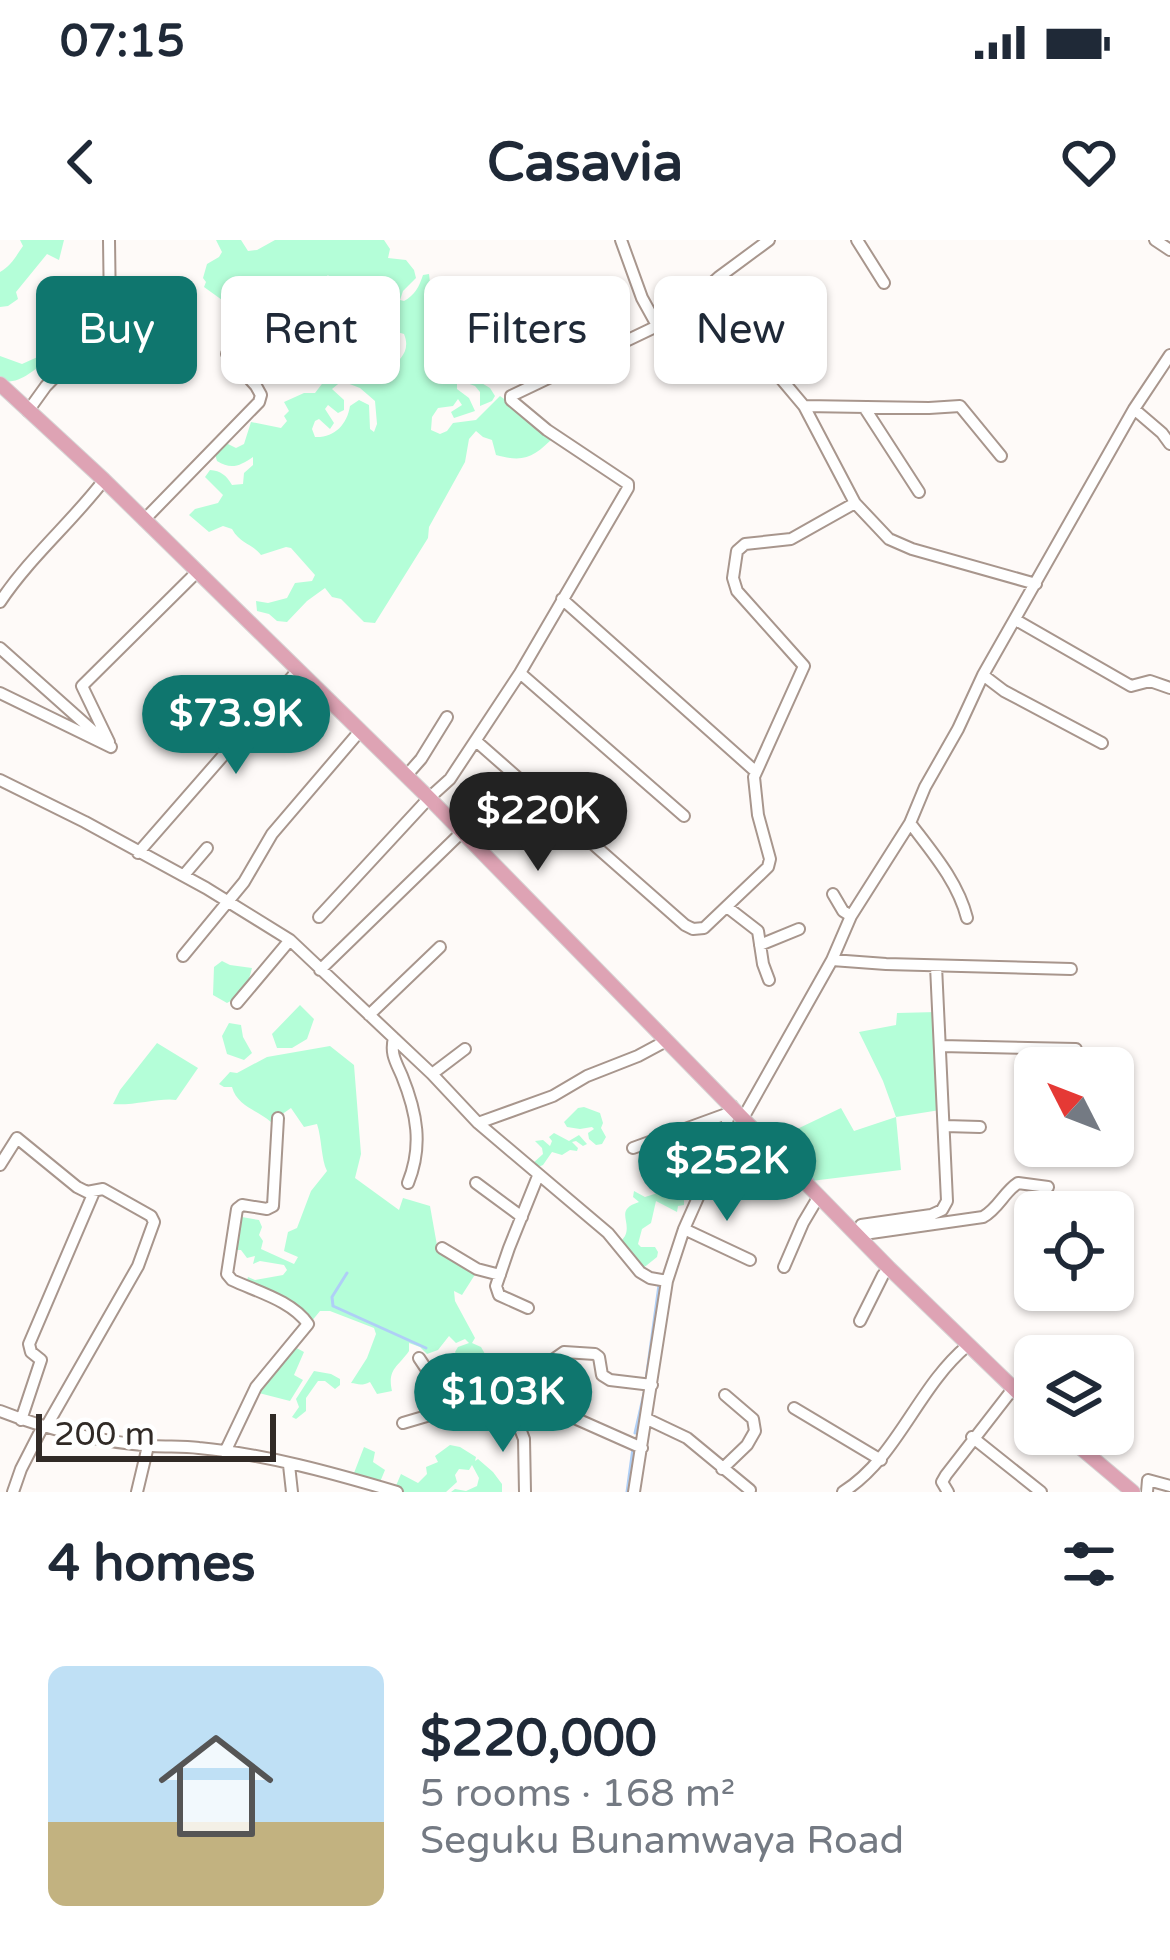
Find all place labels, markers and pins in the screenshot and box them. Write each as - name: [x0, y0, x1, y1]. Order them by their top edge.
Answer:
- pin: $73.9K: [138, 675, 334, 777]
- pin: $220K: [454, 772, 622, 874]
- pin: $252K: [643, 1122, 811, 1224]
- pin: $103K: [419, 1353, 587, 1455]

